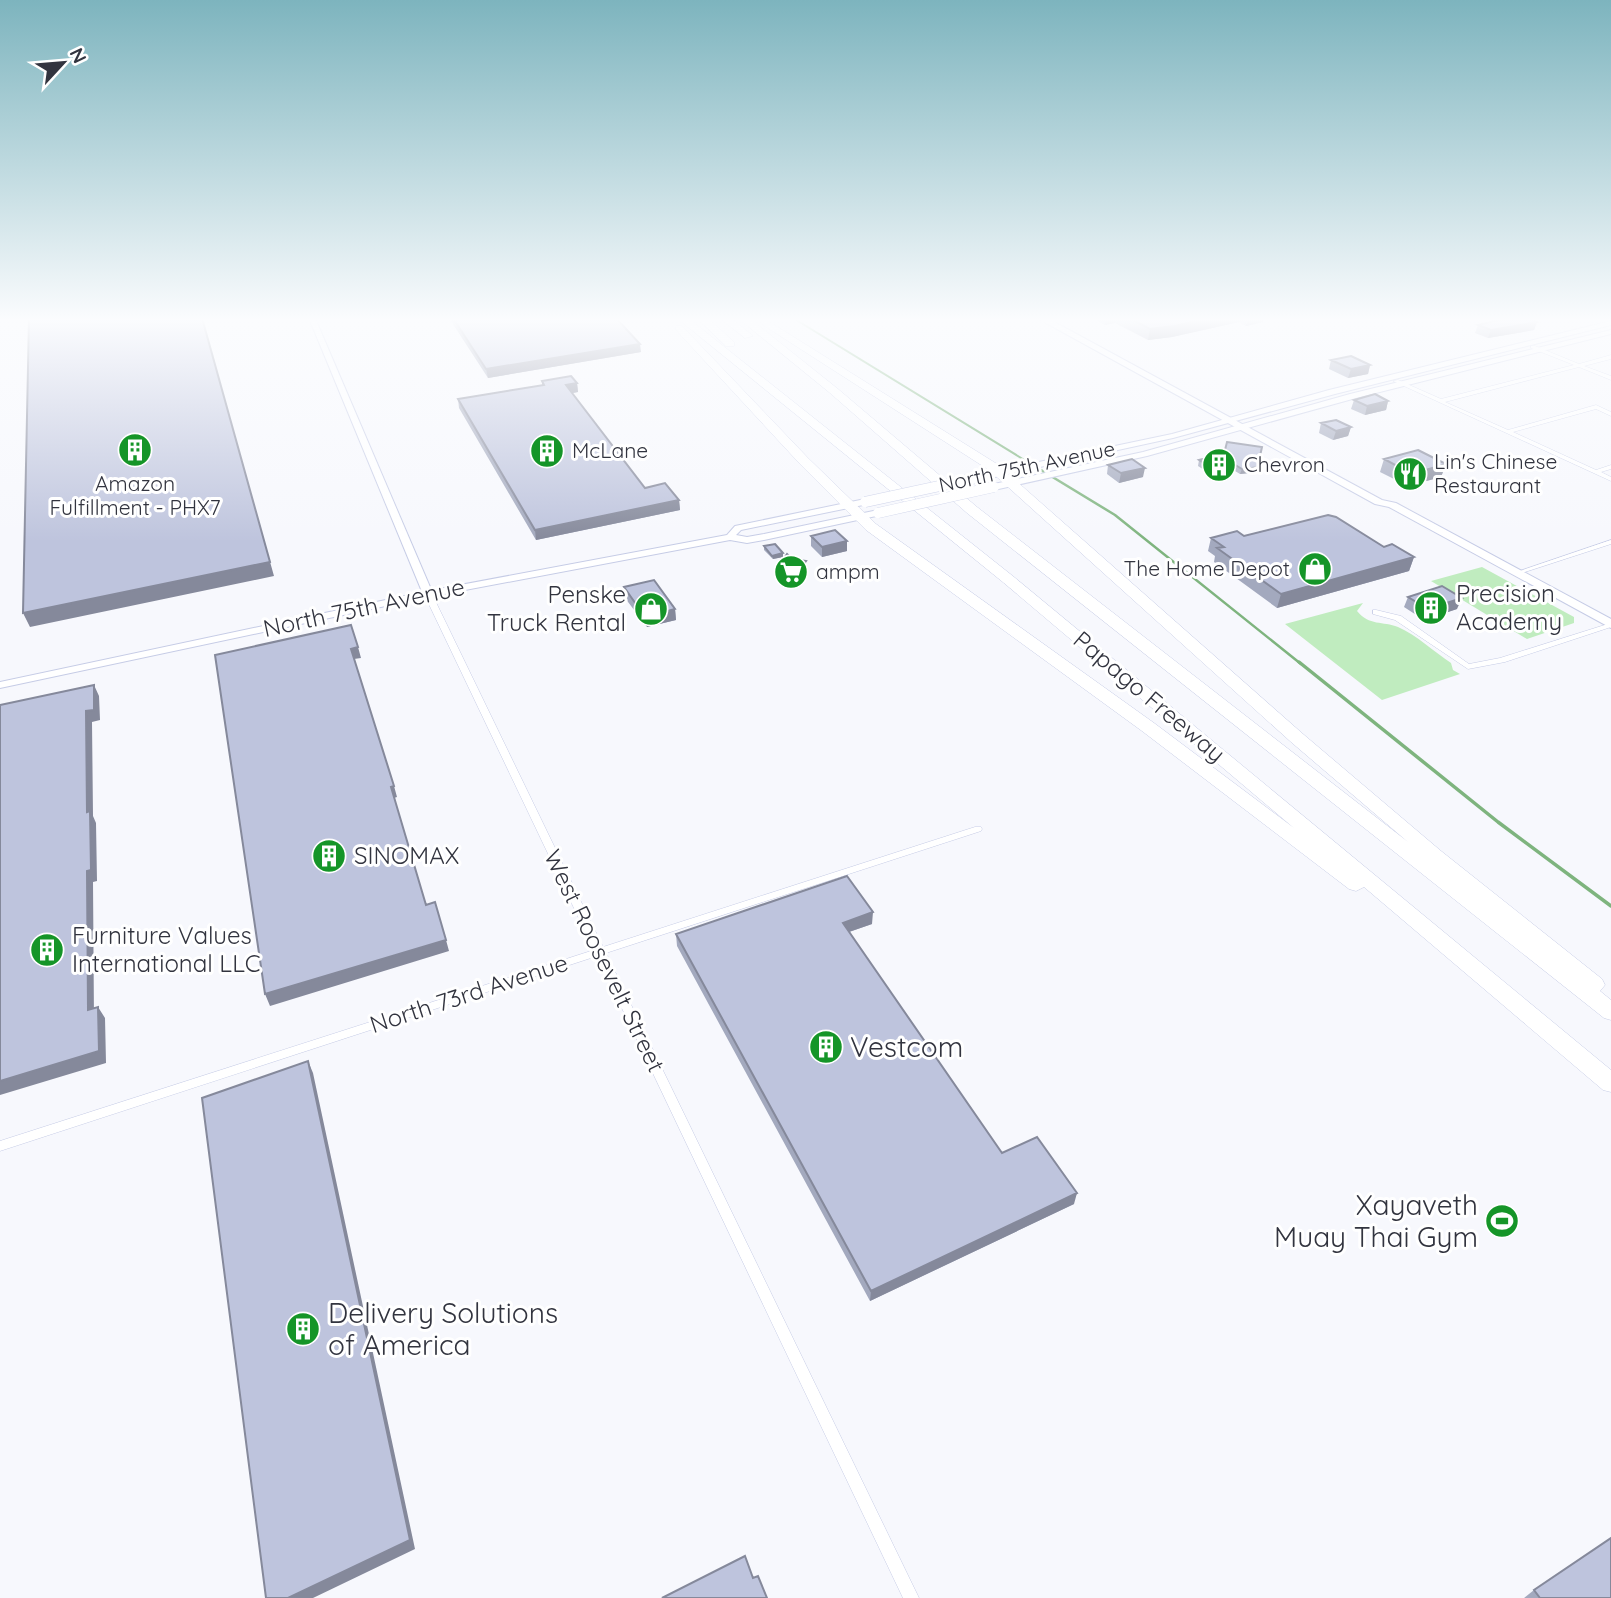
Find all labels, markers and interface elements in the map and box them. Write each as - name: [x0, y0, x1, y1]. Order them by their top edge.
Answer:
- north arrow: [28, 28, 98, 98]
- text: N: [64, 44, 92, 67]
- building icon: Amazon Fulfillment - PHX7: [116, 431, 154, 469]
- building icon: McLane: [528, 432, 566, 470]
- street label: North 75th Avenue: [936, 435, 1117, 497]
- place label: McLane: [572, 437, 648, 463]
- building icon: Chevron: [1200, 446, 1238, 484]
- place label: Lin's Chinese Restaurant: [1434, 448, 1557, 498]
- place label: Chevron: [1244, 451, 1325, 477]
- restaurant icon: Lin's Chinese Restaurant: [1391, 455, 1429, 493]
- place label: Amazon Fulfillment - PHX7: [49, 470, 221, 520]
- shop icon: The Home Depot: [1296, 550, 1334, 588]
- supermarket icon: ampm: [772, 553, 810, 591]
- place label: The Home Depot: [1124, 555, 1290, 581]
- place label: ampm: [816, 558, 880, 584]
- street label: North 75th Avenue: [260, 571, 467, 643]
- place label: Precision Academy: [1456, 578, 1562, 636]
- place label: Penske Truck Rental: [487, 579, 626, 637]
- building icon: Precision Academy: [1412, 589, 1450, 627]
- shop icon: Penske Truck Rental: [632, 590, 670, 628]
- street label: Papago Freeway: [1068, 624, 1232, 768]
- building icon: SINOMAX: [310, 837, 348, 875]
- place label: SINOMAX: [354, 840, 459, 870]
- street label: West Roosevelt Street: [538, 844, 672, 1077]
- place label: Furniture Values International LLC: [72, 920, 260, 978]
- building icon: Furniture Values International LLC: [28, 931, 66, 969]
- street label: North 73rd Avenue: [366, 947, 571, 1039]
- building icon: Vestcom: [807, 1028, 845, 1066]
- place label: Vestcom: [850, 1029, 963, 1064]
- place label: Xayaveth Muay Thai Gym: [1274, 1187, 1478, 1254]
- sports icon: Xayaveth Muay Thai Gym: [1483, 1202, 1521, 1240]
- place label: Delivery Solutions of America: [328, 1295, 558, 1362]
- building icon: Delivery Solutions of America: [284, 1310, 322, 1348]

